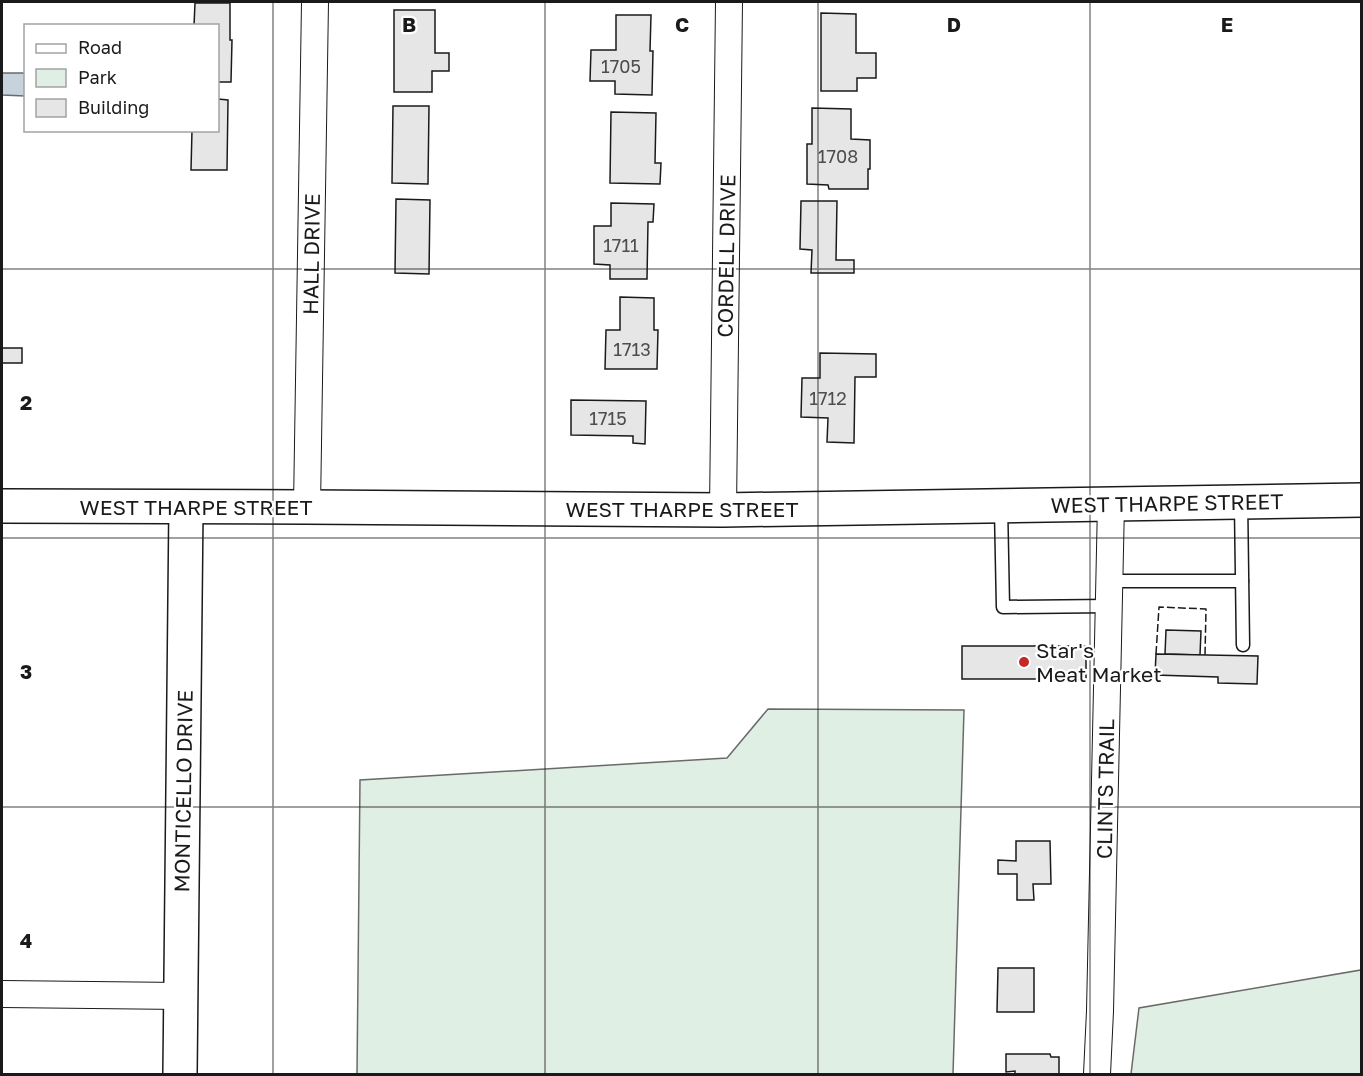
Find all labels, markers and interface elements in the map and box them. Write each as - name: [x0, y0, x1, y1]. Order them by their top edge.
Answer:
- text: B: [402, 12, 416, 36]
- text: C: [675, 12, 689, 36]
- text: D: [947, 12, 961, 36]
- text: E: [1221, 12, 1233, 36]
- legend: [24, 24, 219, 132]
- text: Road: [78, 36, 122, 58]
- house number: 1705: [601, 55, 641, 77]
- text: Park: [78, 66, 117, 88]
- text: Building: [78, 96, 149, 118]
- house number: 1708: [818, 145, 858, 167]
- street label: CORDELL DRIVE: [712, 174, 740, 338]
- street label: HALL DRIVE: [297, 193, 325, 315]
- house number: 1711: [603, 234, 639, 256]
- house number: 1713: [613, 338, 651, 360]
- house number: 1712: [809, 387, 847, 409]
- text: 2: [20, 390, 32, 414]
- house number: 1715: [589, 407, 627, 429]
- street label: WEST THARPE STREET: [1050, 488, 1284, 518]
- street label: WEST THARPE STREET: [80, 494, 313, 520]
- street label: WEST THARPE STREET: [566, 496, 799, 522]
- place label: Star's Meat Market: [1036, 637, 1162, 687]
- marker: Star's Meat Market: [1017, 655, 1031, 669]
- text: 3: [20, 659, 32, 683]
- street label: MONTICELLO DRIVE: [168, 689, 198, 893]
- street label: CLINTS TRAIL: [1091, 719, 1119, 859]
- text: 4: [20, 928, 32, 952]

